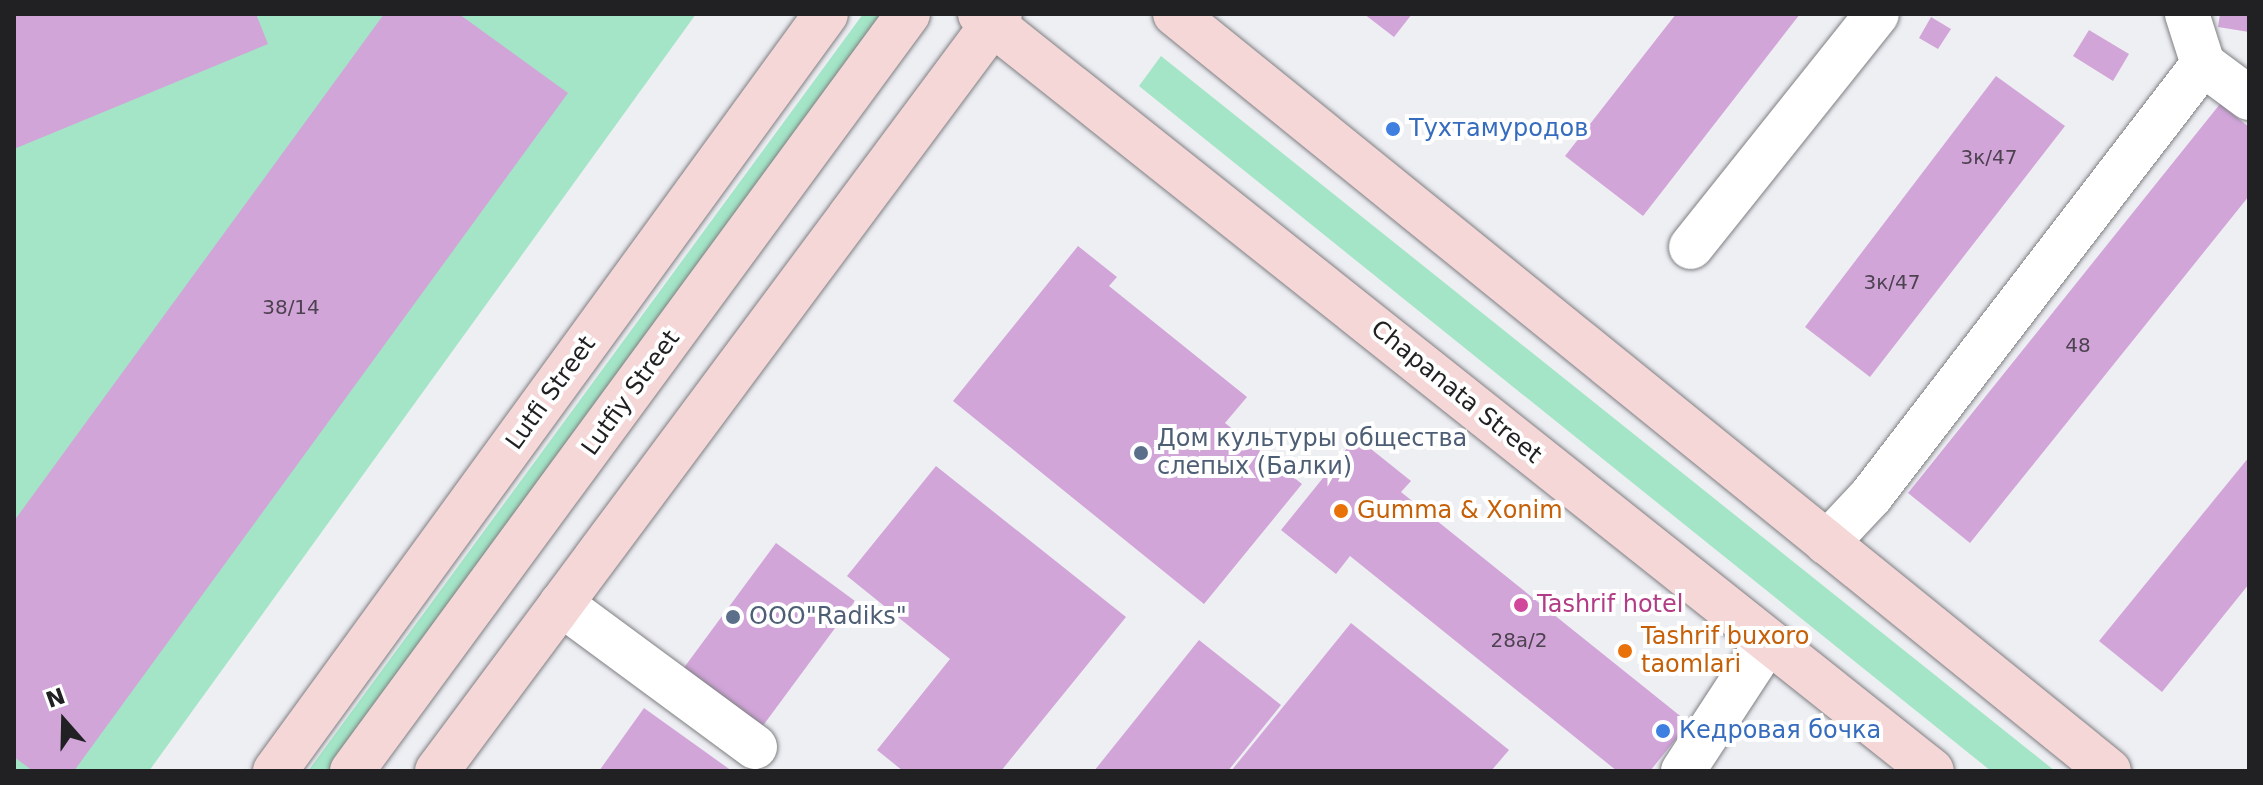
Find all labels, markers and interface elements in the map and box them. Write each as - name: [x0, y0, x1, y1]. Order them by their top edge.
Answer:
- place label: Тухтамуродов: [1409, 115, 1588, 143]
- marker: Тухтамуродов: [1384, 120, 1402, 138]
- house number: 3к/47: [1961, 145, 2017, 169]
- house number: 3к/47: [1864, 270, 1920, 294]
- house number: 38/14: [262, 295, 320, 319]
- street label: Chapanata Street: [1365, 314, 1547, 470]
- street label: Lutfiy Street: [576, 325, 686, 461]
- street label: Lutfi Street: [500, 331, 602, 455]
- house number: 48: [2065, 333, 2091, 357]
- place label: Дом культуры общества слепых (Балки): [1157, 425, 1467, 481]
- marker: Дом культуры общества слепых (Балки): [1132, 444, 1150, 462]
- place label: Gumma & Xonim: [1357, 497, 1563, 525]
- marker: Gumma & Xonim: [1332, 502, 1350, 520]
- place label: Tashrif hotel: [1537, 591, 1683, 619]
- marker: Tashrif hotel: [1512, 596, 1530, 614]
- place label: OOO"Radiks": [749, 603, 907, 631]
- marker: OOO"Radiks": [724, 608, 742, 626]
- place label: Tashrif buxoro taomlari: [1641, 623, 1809, 679]
- house number: 28a/2: [1490, 628, 1548, 652]
- marker: Tashrif buxoro taomlari: [1616, 642, 1634, 660]
- north arrow: [24, 681, 104, 761]
- text: N: [43, 683, 69, 713]
- place label: Кедровая бочка: [1679, 717, 1881, 745]
- marker: Кедровая бочка: [1654, 722, 1672, 740]

